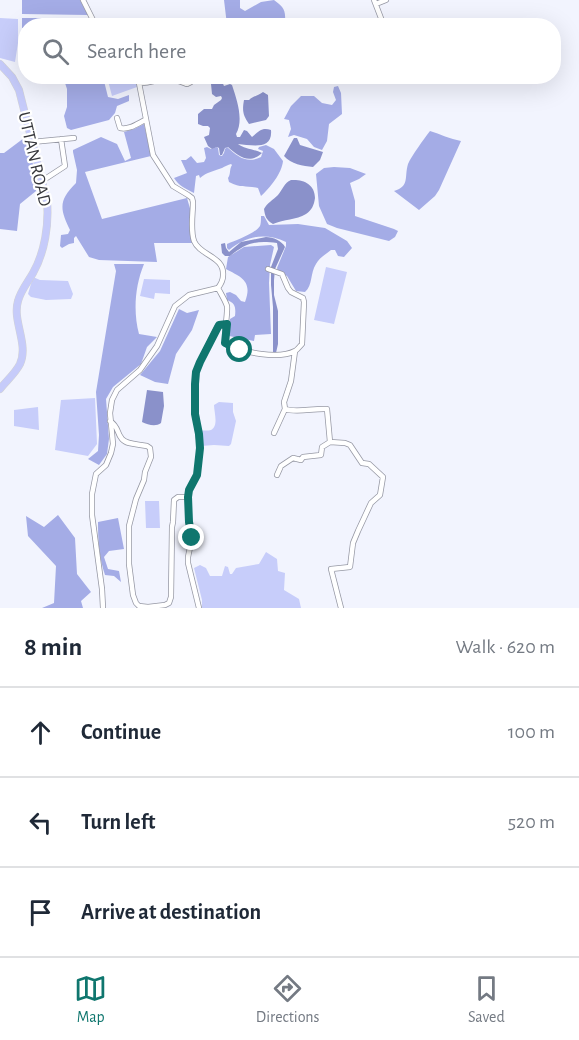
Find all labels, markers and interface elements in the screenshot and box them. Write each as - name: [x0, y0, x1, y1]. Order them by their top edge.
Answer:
- search box: [18, 18, 561, 84]
- icon: search: [39, 35, 72, 68]
- text: Search here: [87, 40, 186, 62]
- street label: UTTAN ROAD: [14, 110, 54, 208]
- route start: [226, 336, 252, 362]
- route end: [178, 524, 204, 550]
- text: 8 min: [24, 634, 82, 660]
- text: Walk · 620 m: [455, 637, 555, 657]
- icon: ahead: [24, 716, 57, 749]
- text: Continue: [81, 721, 161, 743]
- text: 100 m: [508, 722, 555, 742]
- icon: left: [24, 806, 57, 839]
- text: Turn left: [81, 811, 155, 833]
- text: 520 m: [508, 812, 555, 832]
- icon: arrive: [24, 896, 57, 929]
- text: Arrive at destination: [81, 901, 261, 923]
- tab: Map: [74, 972, 107, 1027]
- tab: Directions: [256, 972, 320, 1027]
- tab: Saved: [468, 972, 505, 1027]

